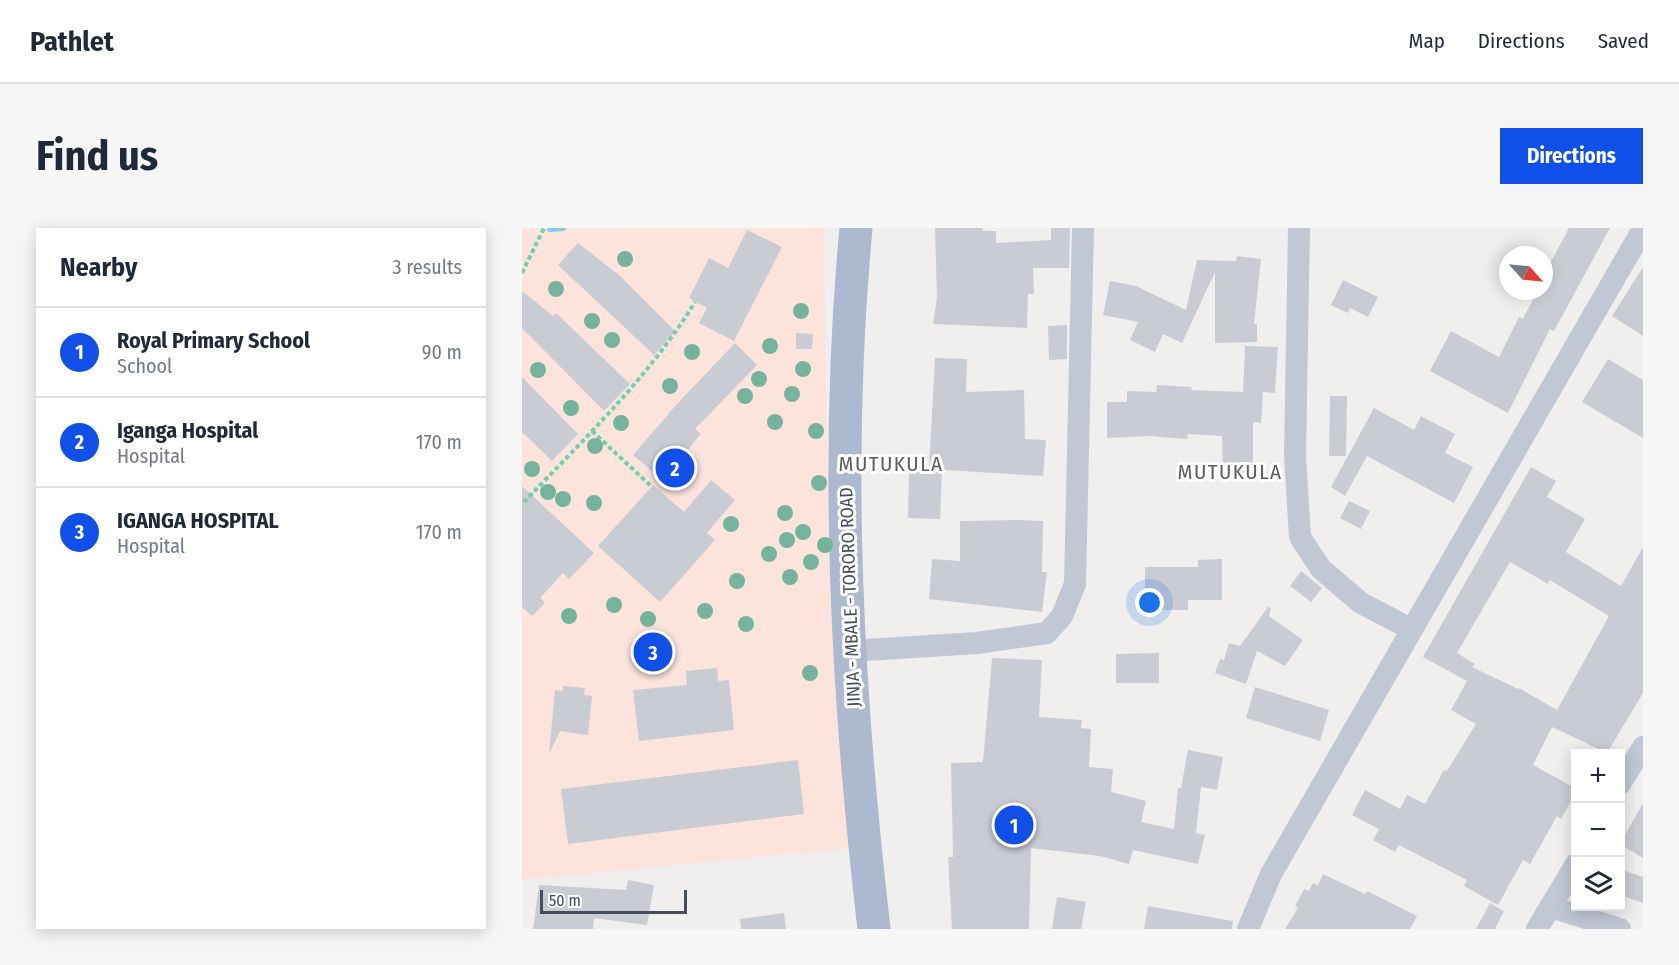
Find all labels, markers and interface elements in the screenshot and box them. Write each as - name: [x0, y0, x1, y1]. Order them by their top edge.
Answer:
- text: Pathlet: [30, 25, 114, 58]
- text: Map: [1408, 28, 1445, 54]
- text: Directions: [1478, 28, 1565, 54]
- text: Saved: [1598, 28, 1649, 54]
- button: Directions: [1500, 128, 1643, 184]
- text: Find us: [36, 131, 158, 181]
- north arrow: [1499, 246, 1553, 300]
- text: Nearby: [60, 252, 137, 283]
- text: 3 results: [393, 255, 462, 279]
- text: Royal Primary School: [117, 327, 310, 354]
- text: 1: [75, 340, 84, 364]
- text: 90 m: [422, 340, 462, 364]
- text: School: [117, 354, 172, 378]
- text: Iganga Hospital: [117, 417, 258, 444]
- text: 2: [75, 430, 84, 454]
- text: 170 m: [416, 430, 462, 454]
- text: Hospital: [117, 444, 185, 468]
- pin: 2: [656, 446, 694, 490]
- district label: MUTUKULA: [838, 451, 944, 477]
- district label: MUTUKULA: [1177, 459, 1283, 485]
- street label: JINJA - MBALE - TORORO ROAD: [835, 487, 865, 707]
- text: IGANGA HOSPITAL: [117, 507, 279, 534]
- text: 3: [75, 520, 84, 544]
- text: 170 m: [416, 520, 462, 544]
- text: Hospital: [117, 534, 185, 558]
- your location: [1135, 588, 1164, 617]
- pin: 3: [634, 630, 672, 674]
- map controls: [1571, 749, 1625, 911]
- button: +: [1571, 749, 1625, 803]
- pin: 1: [994, 802, 1034, 848]
- button: −: [1571, 803, 1625, 857]
- button: layers: [1571, 857, 1625, 911]
- scale bar: [540, 887, 687, 914]
- text: 50 m: [549, 891, 581, 910]

